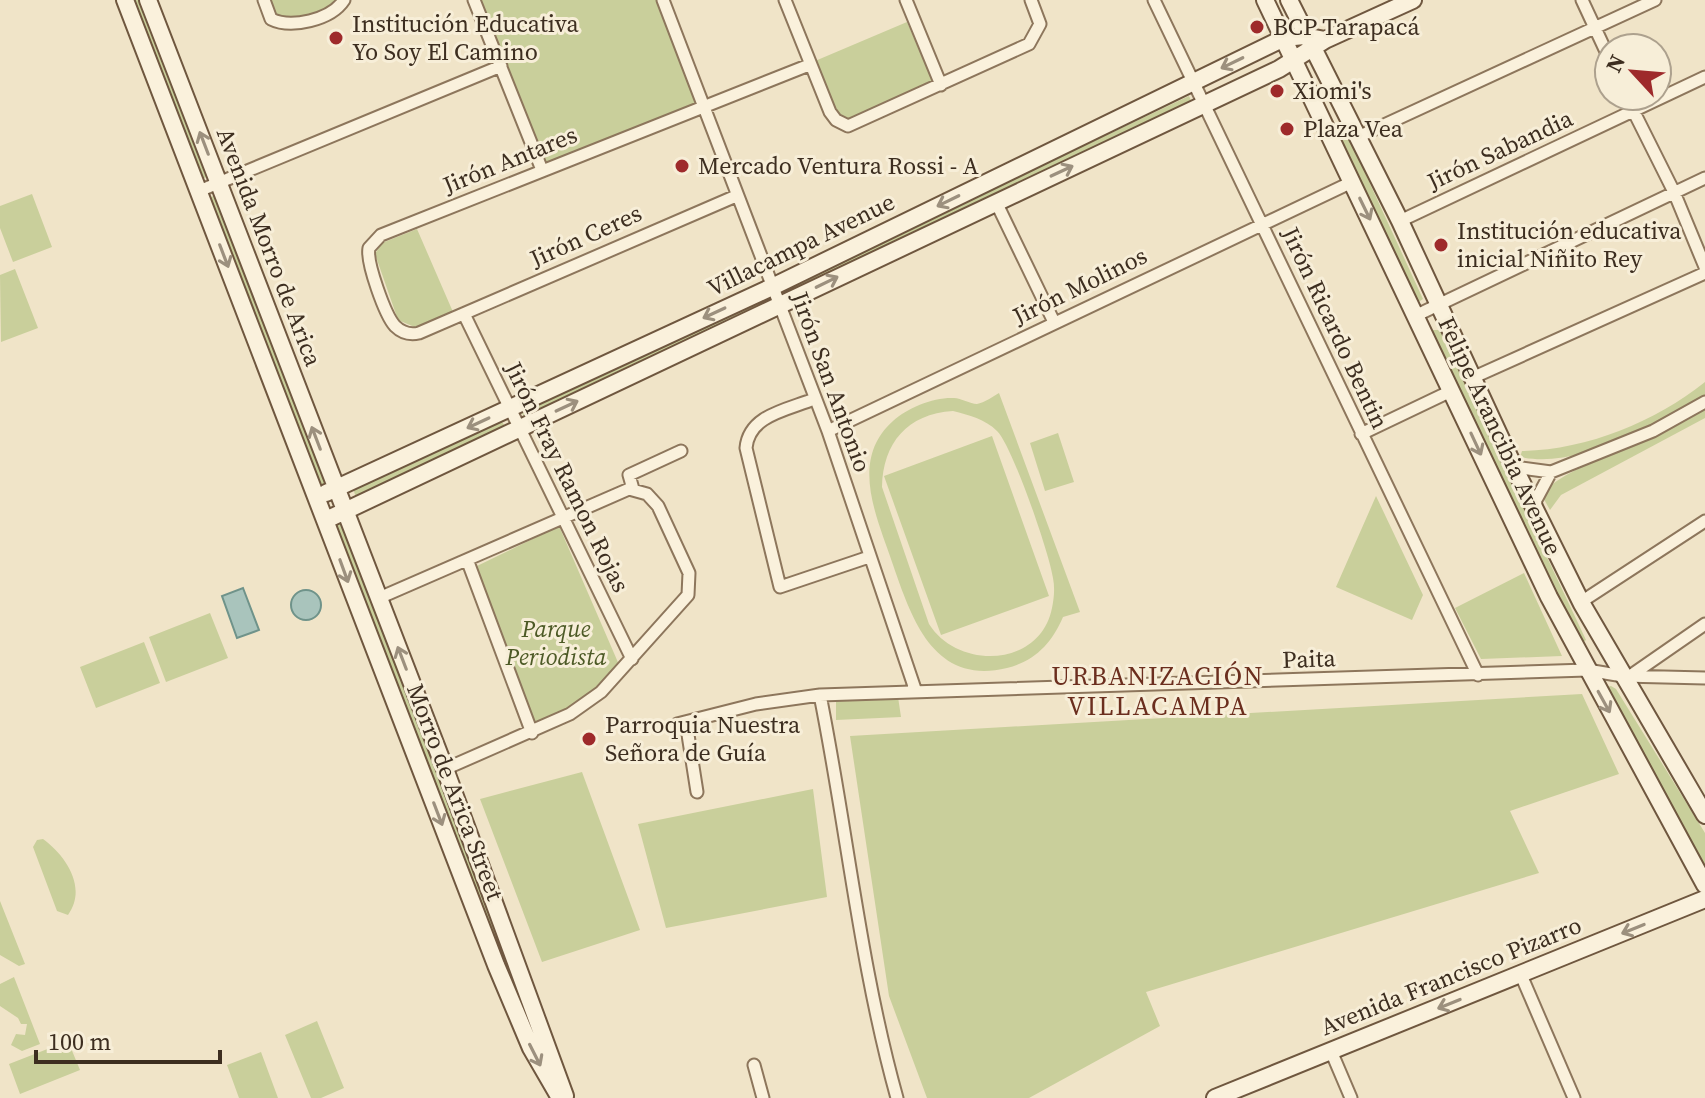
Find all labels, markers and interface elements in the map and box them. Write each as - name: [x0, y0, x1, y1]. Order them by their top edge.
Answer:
- place label: Institución Educativa Yo Soy El Camino: [352, 7, 579, 68]
- place label: BCP Tarapacá: [1273, 10, 1420, 43]
- marker: BCP Tarapacá: [1248, 18, 1266, 36]
- marker: Institución Educativa Yo Soy El Camino: [327, 29, 345, 47]
- north arrow: [1593, 32, 1673, 112]
- text: N: [1598, 49, 1632, 77]
- one-way arrow: [1221, 56, 1245, 71]
- place label: Xiomi's: [1293, 74, 1372, 107]
- marker: Xiomi's: [1268, 82, 1286, 100]
- street label: Jirón Sabandia: [1421, 101, 1579, 198]
- place label: Plaza Vea: [1303, 112, 1404, 145]
- street label: Jirón Antares: [437, 118, 582, 202]
- marker: Plaza Vea: [1278, 120, 1296, 138]
- street label: Avenida Morro de Arica: [209, 123, 330, 372]
- one-way arrow: [195, 131, 210, 155]
- place label: Mercado Ventura Rossi - A: [698, 149, 979, 182]
- marker: Mercado Ventura Rossi - A: [673, 157, 691, 175]
- one-way arrow: [1049, 163, 1073, 178]
- street label: Villacampa Avenue: [702, 185, 900, 304]
- one-way arrow: [937, 194, 961, 209]
- street label: Jirón Ceres: [524, 196, 647, 275]
- one-way arrow: [1358, 197, 1373, 221]
- place label: Institución educativa inicial Niñito Rey: [1457, 214, 1682, 275]
- street label: Jirón Ricardo Bentin: [1274, 221, 1397, 434]
- marker: Institución educativa inicial Niñito Rey: [1432, 236, 1450, 254]
- street label: Jirón Molinos: [1006, 239, 1152, 333]
- one-way arrow: [218, 243, 232, 268]
- one-way arrow: [814, 274, 838, 289]
- street label: Jirón San Antonio: [783, 286, 879, 477]
- one-way arrow: [702, 307, 727, 322]
- street label: Felipe Arancibia Avenue: [1431, 311, 1570, 560]
- street label: Jirón Fray Ramon Rojas: [497, 355, 638, 598]
- one-way arrow: [554, 398, 578, 413]
- one-way arrow: [466, 416, 490, 431]
- one-way arrow: [308, 426, 322, 451]
- one-way arrow: [1469, 432, 1484, 456]
- one-way arrow: [338, 559, 353, 584]
- park label: Parque Periodista: [505, 612, 607, 673]
- street label: Paita: [1282, 641, 1337, 676]
- one-way arrow: [394, 646, 408, 671]
- district label: URBANIZACIÓN VILLACAMPA: [1051, 658, 1265, 724]
- street label: Morro de Arica Street: [399, 679, 512, 905]
- one-way arrow: [1597, 690, 1612, 714]
- place label: Parroquia Nuestra Señora de Guía: [605, 708, 801, 769]
- marker: Parroquia Nuestra Señora de Guía: [580, 730, 598, 748]
- one-way arrow: [432, 801, 446, 826]
- street label: Avenida Francisco Pizarro: [1315, 908, 1586, 1043]
- one-way arrow: [1621, 923, 1646, 937]
- one-way arrow: [1437, 998, 1462, 1012]
- scale bar: [36, 1014, 220, 1064]
- text: 100 m: [48, 1025, 111, 1058]
- one-way arrow: [528, 1043, 543, 1067]

